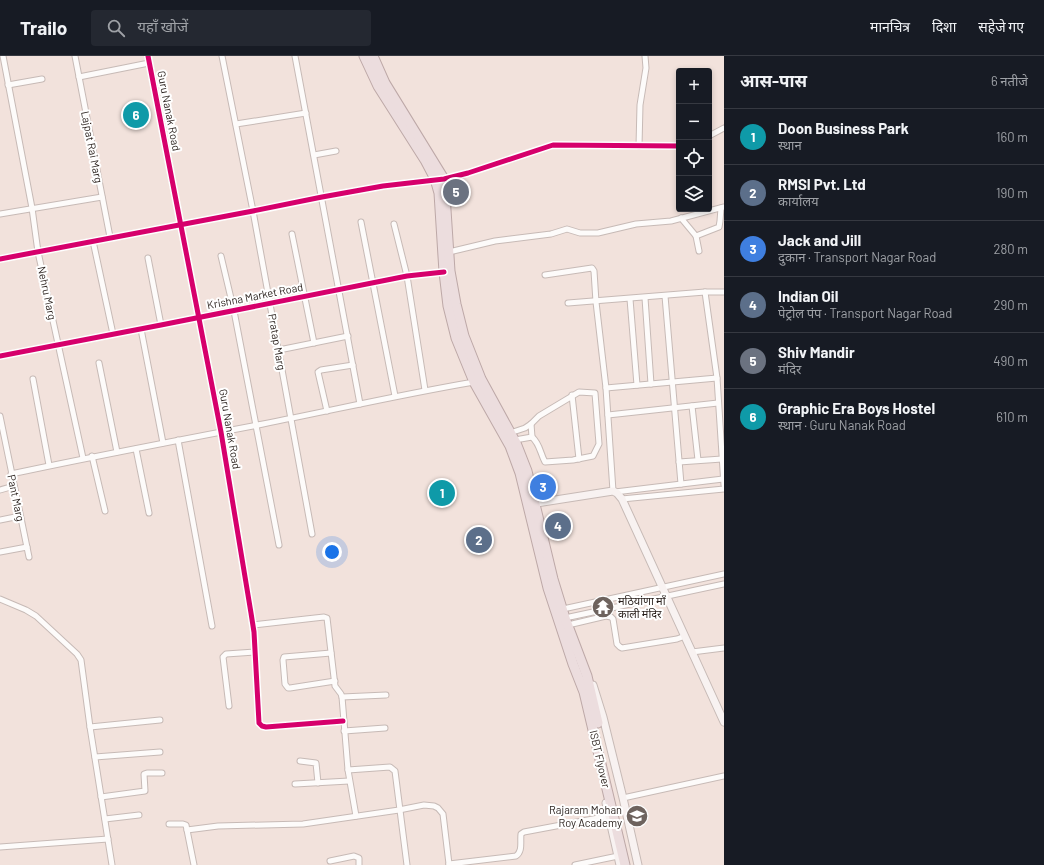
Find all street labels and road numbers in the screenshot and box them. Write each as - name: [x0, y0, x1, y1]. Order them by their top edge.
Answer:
- street label: Guru Nanak Road: [155, 70, 184, 152]
- street label: Lajpat Rai Marg: [79, 110, 106, 184]
- street label: Nehru Marg: [35, 265, 60, 321]
- street label: Krishna Market Road: [206, 280, 304, 311]
- street label: Pratap Marg: [266, 313, 289, 371]
- street label: Guru Nanak Road: [217, 388, 244, 470]
- street label: Pant Marg: [5, 473, 28, 523]
- street label: ISBT Flyover: [588, 729, 613, 789]

